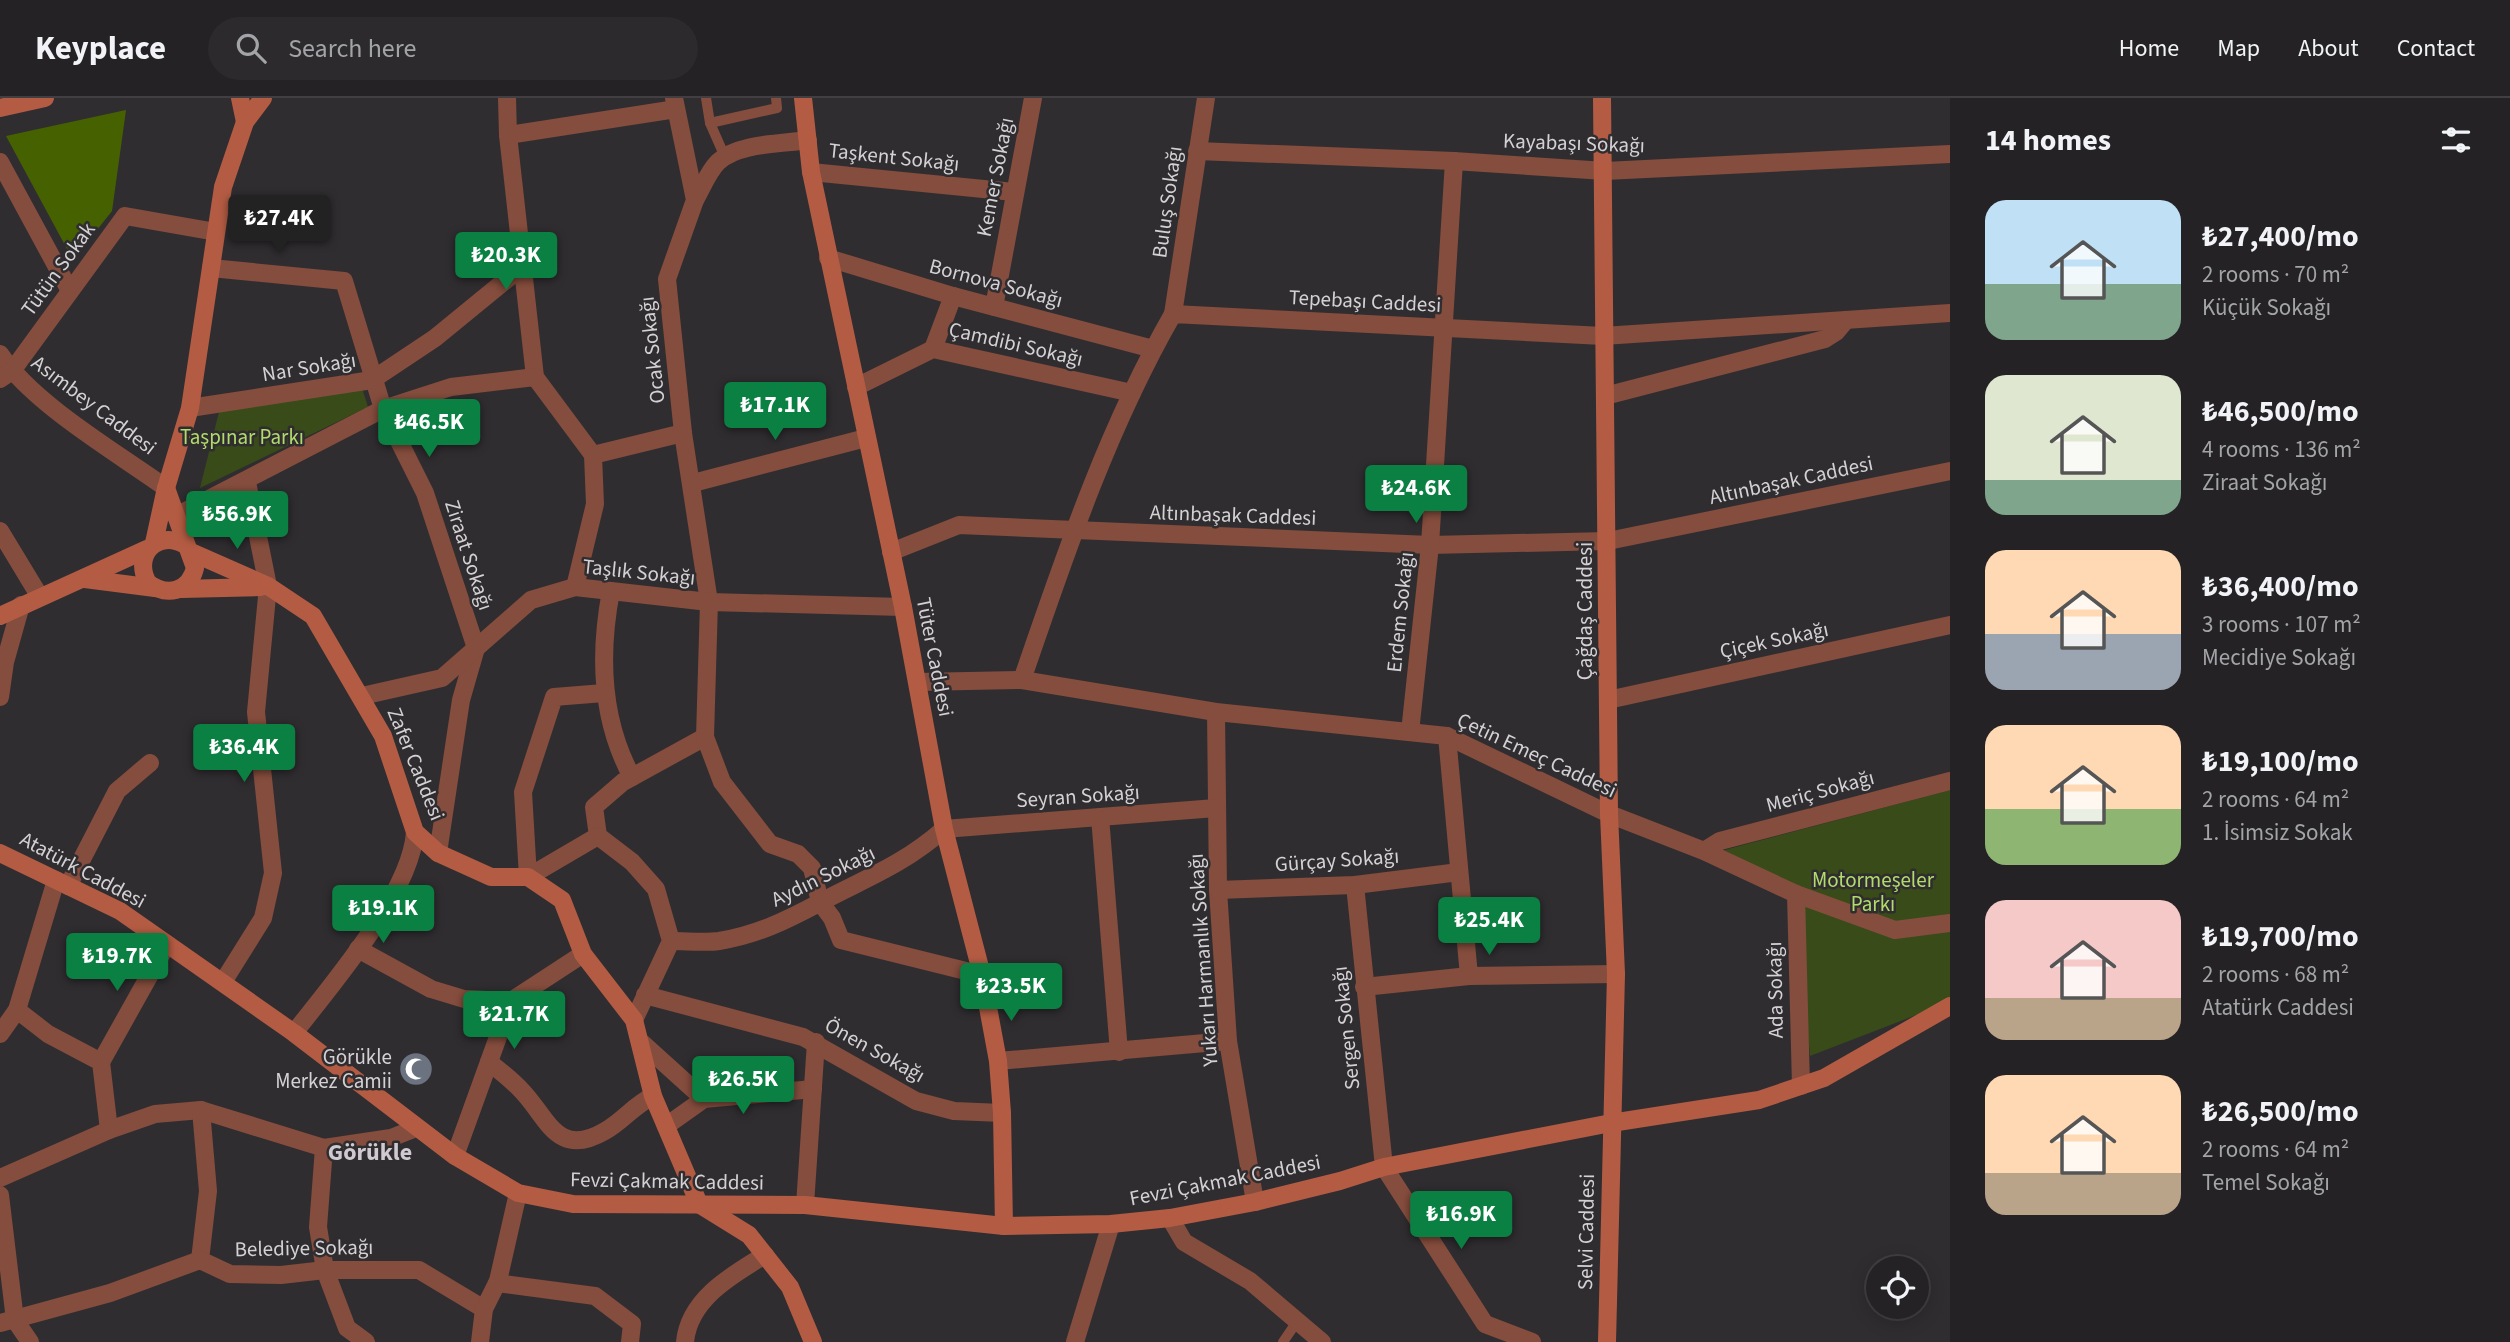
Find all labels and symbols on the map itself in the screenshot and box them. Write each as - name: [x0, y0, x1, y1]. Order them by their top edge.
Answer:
- street label: Kemer Sokağı: [969, 115, 1021, 239]
- street label: Kayabaşı Sokağı: [1503, 126, 1645, 160]
- street label: Taşkent Sokağı: [827, 135, 961, 179]
- street label: Buluş Sokağı: [1144, 144, 1190, 260]
- pin: ₺27.4K: [222, 195, 336, 255]
- street label: Tütün Sokak: [14, 215, 103, 322]
- pin: ₺20.3K: [449, 232, 563, 292]
- street label: Bornova Sokağı: [926, 251, 1066, 315]
- street label: Tepebaşı Caddesi: [1288, 282, 1442, 320]
- street label: Ocak Sokağı: [631, 295, 673, 405]
- street label: Çamdibi Sokağı: [946, 314, 1086, 374]
- street label: Nar Sokağı: [260, 345, 358, 389]
- street label: Asımbey Caddesi: [25, 348, 163, 462]
- pin: ₺17.1K: [718, 382, 832, 442]
- pin: ₺46.5K: [372, 400, 486, 459]
- park label: Taşpınar Parkı: [180, 422, 304, 452]
- street label: Altınbaşak Caddesi: [1706, 448, 1876, 512]
- pin: ₺24.6K: [1359, 466, 1473, 525]
- pin: ₺56.9K: [180, 491, 294, 551]
- street label: Ziraat Sokağı: [437, 496, 501, 614]
- street label: Altınbaşak Caddesi: [1149, 497, 1317, 533]
- street label: Çağdaş Caddesi: [1570, 542, 1600, 680]
- street label: Erdem Sokağı: [1379, 550, 1421, 674]
- street label: Taşlık Sokağı: [581, 551, 697, 593]
- street label: Tüter Caddesi: [909, 595, 961, 719]
- street label: Çiçek Sokağı: [1717, 614, 1831, 666]
- street label: Zafer Caddesi: [380, 703, 452, 825]
- street label: Çetin Emeç Caddesi: [1452, 705, 1622, 805]
- pin: ₺36.4K: [187, 724, 301, 784]
- street label: Meriç Sokağı: [1762, 762, 1878, 820]
- street label: Seyran Sokağı: [1015, 777, 1141, 815]
- street label: Atatürk Caddesi: [15, 824, 151, 916]
- street label: Aydın Sokağı: [766, 838, 880, 914]
- street label: Gürçay Sokağı: [1274, 841, 1400, 879]
- street label: Yukarı Harmanlık Sokağı: [1181, 852, 1225, 1069]
- park label: Motormeşeler Parkı: [1812, 865, 1935, 919]
- pin: ₺19.1K: [326, 886, 440, 945]
- pin: ₺25.4K: [1432, 898, 1546, 957]
- pin: ₺19.7K: [60, 934, 174, 993]
- street label: Ada Sokağı: [1759, 941, 1791, 1039]
- pin: ₺23.5K: [954, 964, 1068, 1023]
- street label: Sergen Sokağı: [1325, 965, 1367, 1091]
- pin: ₺21.7K: [457, 992, 571, 1051]
- street label: Önen Sokağı: [819, 1010, 931, 1090]
- place label: Görükle Merkez Camii: [275, 1042, 392, 1096]
- mosque icon: Görükle Merkez Camii: [397, 1050, 435, 1088]
- pin: ₺26.5K: [686, 1056, 800, 1116]
- district label: Görükle: [328, 1135, 412, 1170]
- street label: Fevzi Çakmak Caddesi: [1127, 1147, 1323, 1213]
- street label: Fevzi Çakmak Caddesi: [570, 1164, 764, 1198]
- street label: Selvi Caddesi: [1570, 1174, 1602, 1290]
- pin: ₺16.9K: [1404, 1192, 1518, 1251]
- street label: Belediye Sokağı: [234, 1232, 374, 1264]

